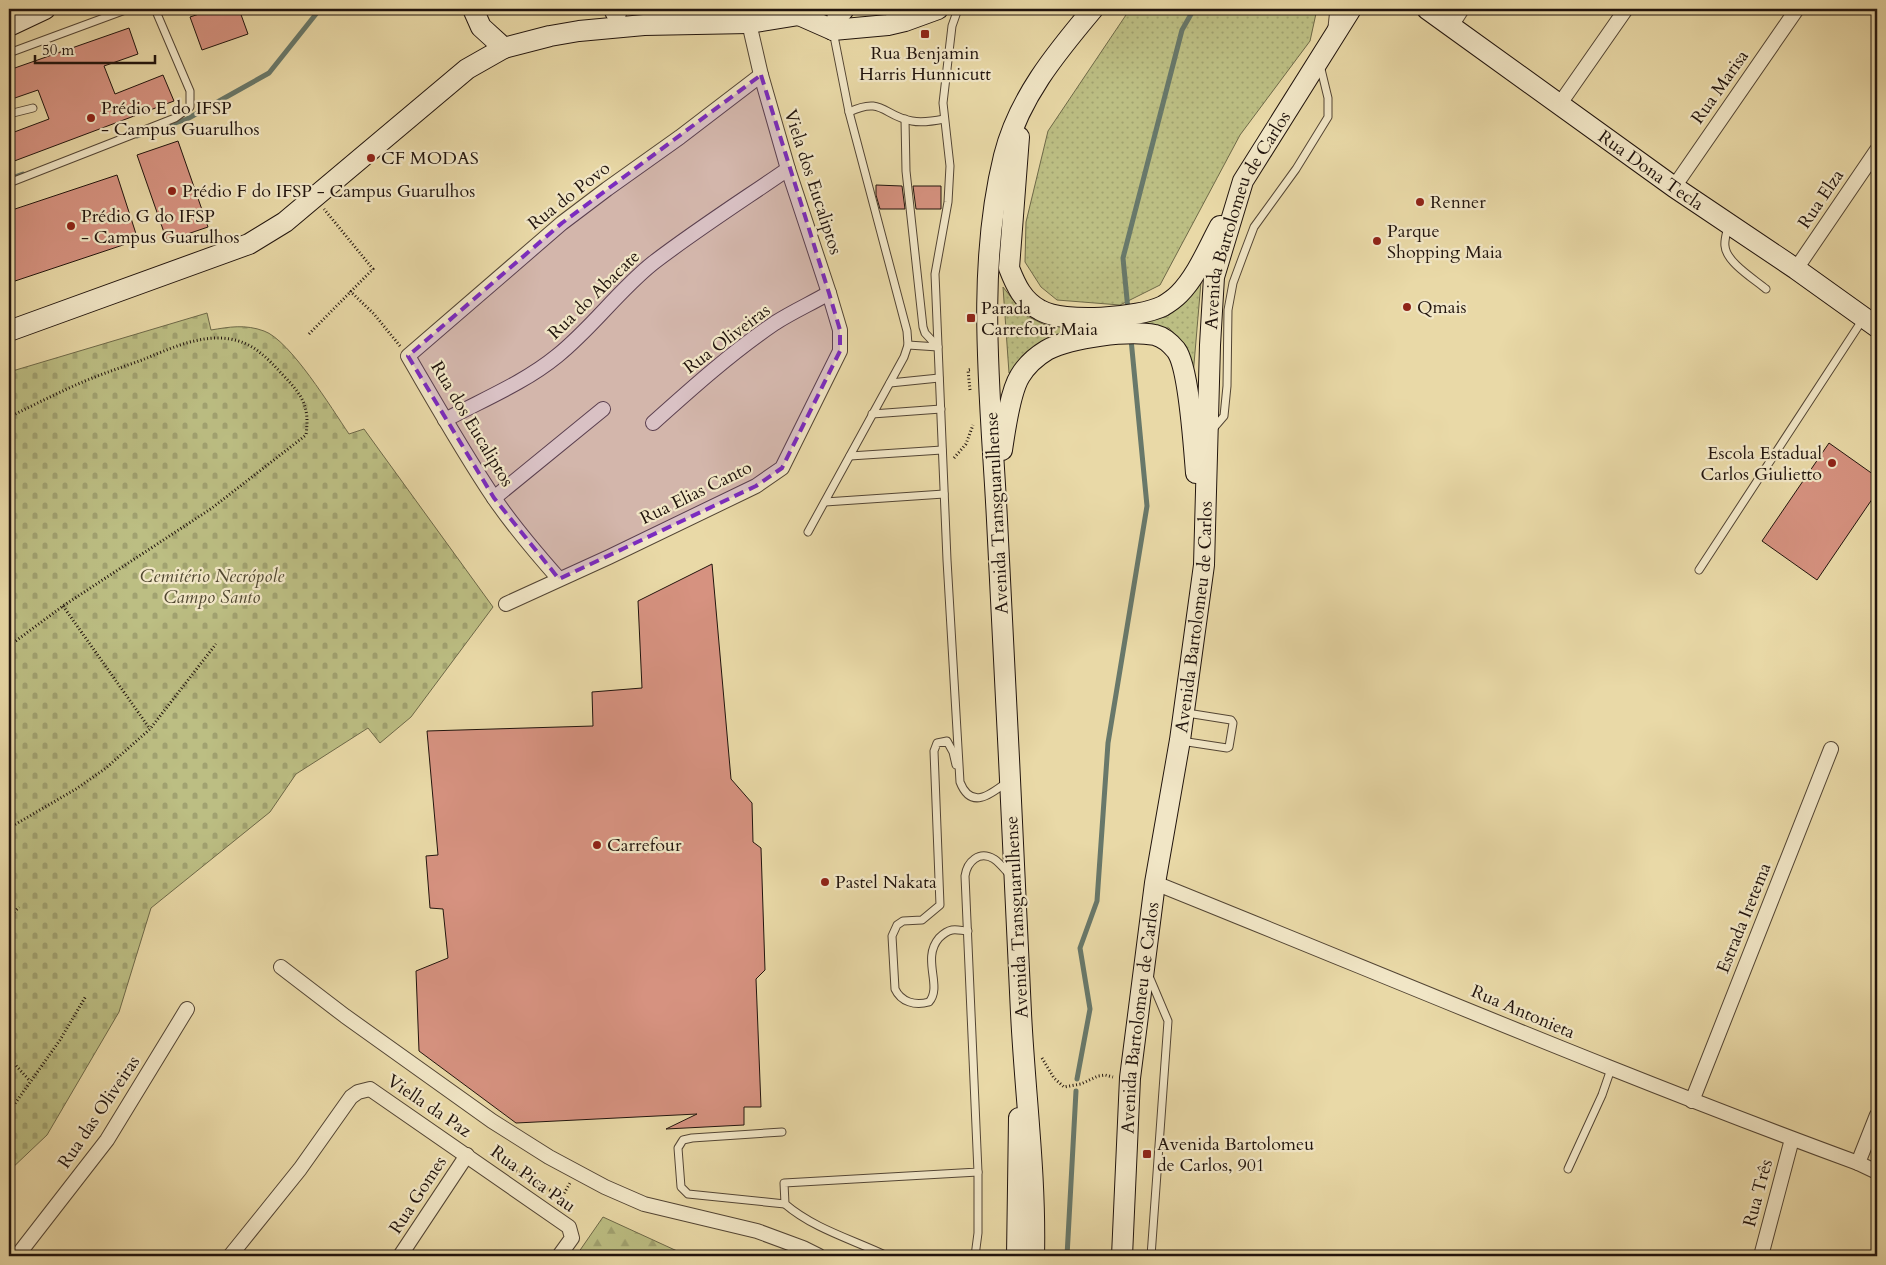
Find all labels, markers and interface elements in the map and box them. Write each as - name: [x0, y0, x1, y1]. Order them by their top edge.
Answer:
- marker: Rua Benjamin Harris Hunnicutt: [919, 28, 931, 40]
- scale bar: [35, 32, 155, 64]
- text: 50 m: [42, 40, 74, 60]
- place label: Rua Benjamin Harris Hunnicutt: [859, 41, 991, 87]
- street label: Rua Marisa: [1685, 45, 1755, 129]
- place label: Prédio E do IFSP - Campus Guarulhos: [101, 96, 260, 142]
- street label: Viela dos Eucaliptos: [778, 106, 848, 258]
- street label: Avenida Bartolomeu de Carlos: [1198, 106, 1296, 330]
- marker: Prédio E do IFSP - Campus Guarulhos: [85, 112, 97, 124]
- street label: Rua Dona Tecla: [1593, 124, 1709, 216]
- place label: CF MODAS: [381, 146, 479, 171]
- marker: CF MODAS: [365, 152, 377, 164]
- street label: Rua do Povo: [523, 156, 616, 236]
- street label: Rua Elza: [1792, 164, 1850, 234]
- place label: Prédio F do IFSP - Campus Guarulhos: [182, 179, 475, 204]
- marker: Prédio F do IFSP - Campus Guarulhos: [166, 185, 178, 197]
- place label: Renner: [1430, 190, 1486, 215]
- marker: Renner: [1414, 196, 1426, 208]
- place label: Prédio G do IFSP - Campus Guarulhos: [81, 204, 240, 250]
- place label: Parque Shopping Maia: [1387, 219, 1503, 265]
- marker: Prédio G do IFSP - Campus Guarulhos: [65, 220, 77, 232]
- marker: Parque Shopping Maia: [1371, 235, 1383, 247]
- street label: Rua do Abacate: [542, 245, 646, 345]
- place label: Qmais: [1417, 295, 1467, 320]
- place label: Parada Carrefour Maia: [981, 296, 1098, 342]
- street label: Rua Oliveiras: [678, 298, 776, 380]
- marker: Qmais: [1401, 301, 1413, 313]
- marker: Parada Carrefour Maia: [965, 312, 977, 324]
- street label: Rua dos Eucaliptos: [425, 356, 519, 492]
- street label: Avenida Transguarulhense: [979, 411, 1015, 615]
- place label: Escola Estadual Carlos Giulietto: [1701, 441, 1822, 487]
- street label: Rua Elias Canto: [636, 455, 756, 531]
- marker: Escola Estadual Carlos Giulietto: [1826, 457, 1838, 469]
- street label: Avenida Bartolomeu de Carlos: [1169, 501, 1218, 734]
- park label: Cemitério Necrópole Campo Santo: [140, 564, 285, 610]
- street label: Avenida Transguarulhense: [999, 815, 1035, 1019]
- place label: Carrefour: [607, 833, 682, 858]
- marker: Carrefour: [591, 839, 603, 851]
- street label: Estrada Iretema: [1710, 859, 1778, 977]
- place label: Pastel Nakata: [835, 870, 937, 895]
- marker: Pastel Nakata: [819, 876, 831, 888]
- street label: Avenida Bartolomeu de Carlos: [1115, 900, 1165, 1134]
- street label: Rua Antonieta: [1467, 979, 1579, 1045]
- street label: Rua das Oliveiras: [52, 1051, 146, 1173]
- street label: Viella da Paz: [382, 1069, 476, 1143]
- place label: Avenida Bartolomeu de Carlos, 901: [1157, 1132, 1314, 1178]
- street label: Rua Pica Pau: [485, 1140, 581, 1219]
- marker: Avenida Bartolomeu de Carlos, 901: [1141, 1148, 1153, 1160]
- street label: Rua Gomes: [383, 1151, 453, 1239]
- street label: Rua Três: [1737, 1156, 1779, 1230]

